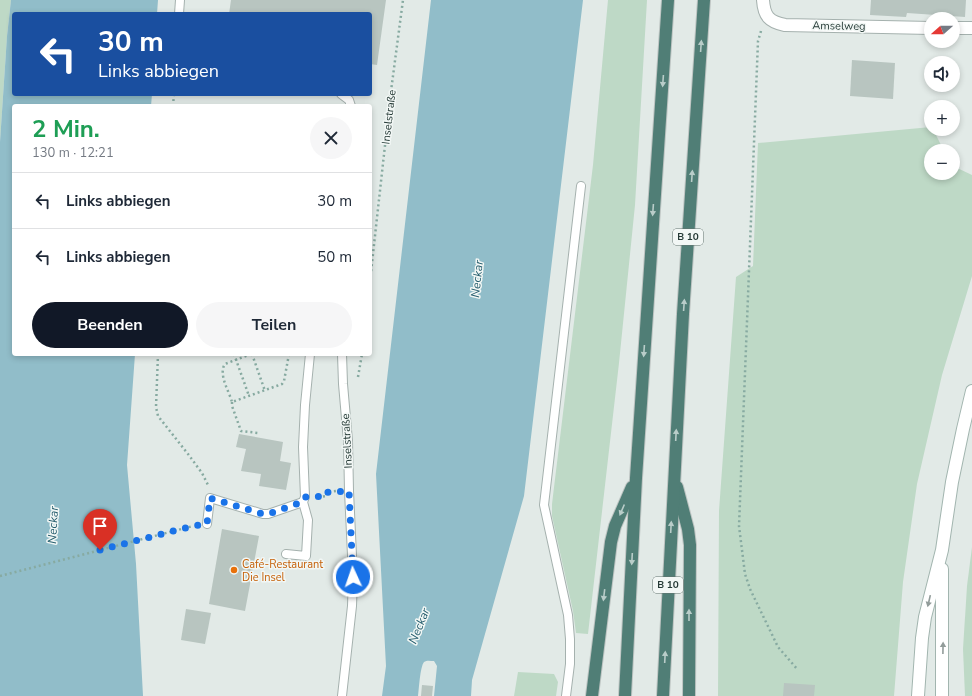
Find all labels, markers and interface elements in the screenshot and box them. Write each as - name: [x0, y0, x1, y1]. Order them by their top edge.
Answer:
- north arrow: [924, 12, 960, 48]
- map controls: [924, 12, 960, 180]
- street label: Amselweg: [812, 18, 866, 34]
- text: 30 m: [98, 23, 164, 61]
- icon: left: [32, 28, 84, 80]
- one-way arrow: [697, 40, 704, 52]
- button: sound: [924, 56, 960, 92]
- text: Links abbiegen: [98, 59, 219, 83]
- one-way arrow: [659, 75, 666, 87]
- street label: Inselstraße: [378, 89, 400, 145]
- button: +: [924, 100, 960, 136]
- text: 2 Min.: [32, 113, 100, 145]
- button: close: [310, 117, 352, 159]
- text: 130 m · 12:21: [32, 144, 114, 162]
- button: −: [924, 144, 960, 180]
- one-way arrow: [689, 170, 696, 182]
- icon: left: [32, 190, 54, 212]
- text: Links abbiegen: [66, 191, 170, 211]
- text: 30 m: [317, 191, 352, 211]
- one-way arrow: [650, 204, 657, 216]
- road number: B 10: [673, 229, 703, 245]
- icon: left: [32, 246, 54, 268]
- text: Links abbiegen: [66, 247, 170, 267]
- text: 50 m: [317, 247, 352, 267]
- water label: Neckar: [467, 259, 487, 298]
- one-way arrow: [681, 298, 687, 311]
- button: Beenden: [32, 302, 188, 348]
- button: Teilen: [196, 302, 352, 348]
- one-way arrow: [640, 345, 647, 357]
- street label: Inselstraße: [338, 413, 356, 469]
- one-way arrow: [673, 429, 680, 441]
- one-way arrow: [619, 504, 625, 515]
- water label: Neckar: [44, 505, 62, 544]
- pin: [83, 509, 117, 550]
- icon: arrive: [89, 515, 111, 537]
- one-way arrow: [668, 521, 675, 533]
- one-way arrow: [628, 553, 635, 565]
- position arrow: [332, 556, 374, 598]
- place label: Café-Restaurant Die Insel: [242, 557, 323, 585]
- marker: Café-Restaurant Die Insel: [229, 565, 239, 575]
- road number: B 10: [653, 577, 683, 593]
- one-way arrow: [601, 589, 608, 601]
- one-way arrow: [926, 595, 932, 608]
- water label: Neckar: [405, 605, 434, 646]
- one-way arrow: [686, 609, 693, 621]
- one-way arrow: [939, 642, 946, 654]
- one-way arrow: [661, 651, 668, 663]

